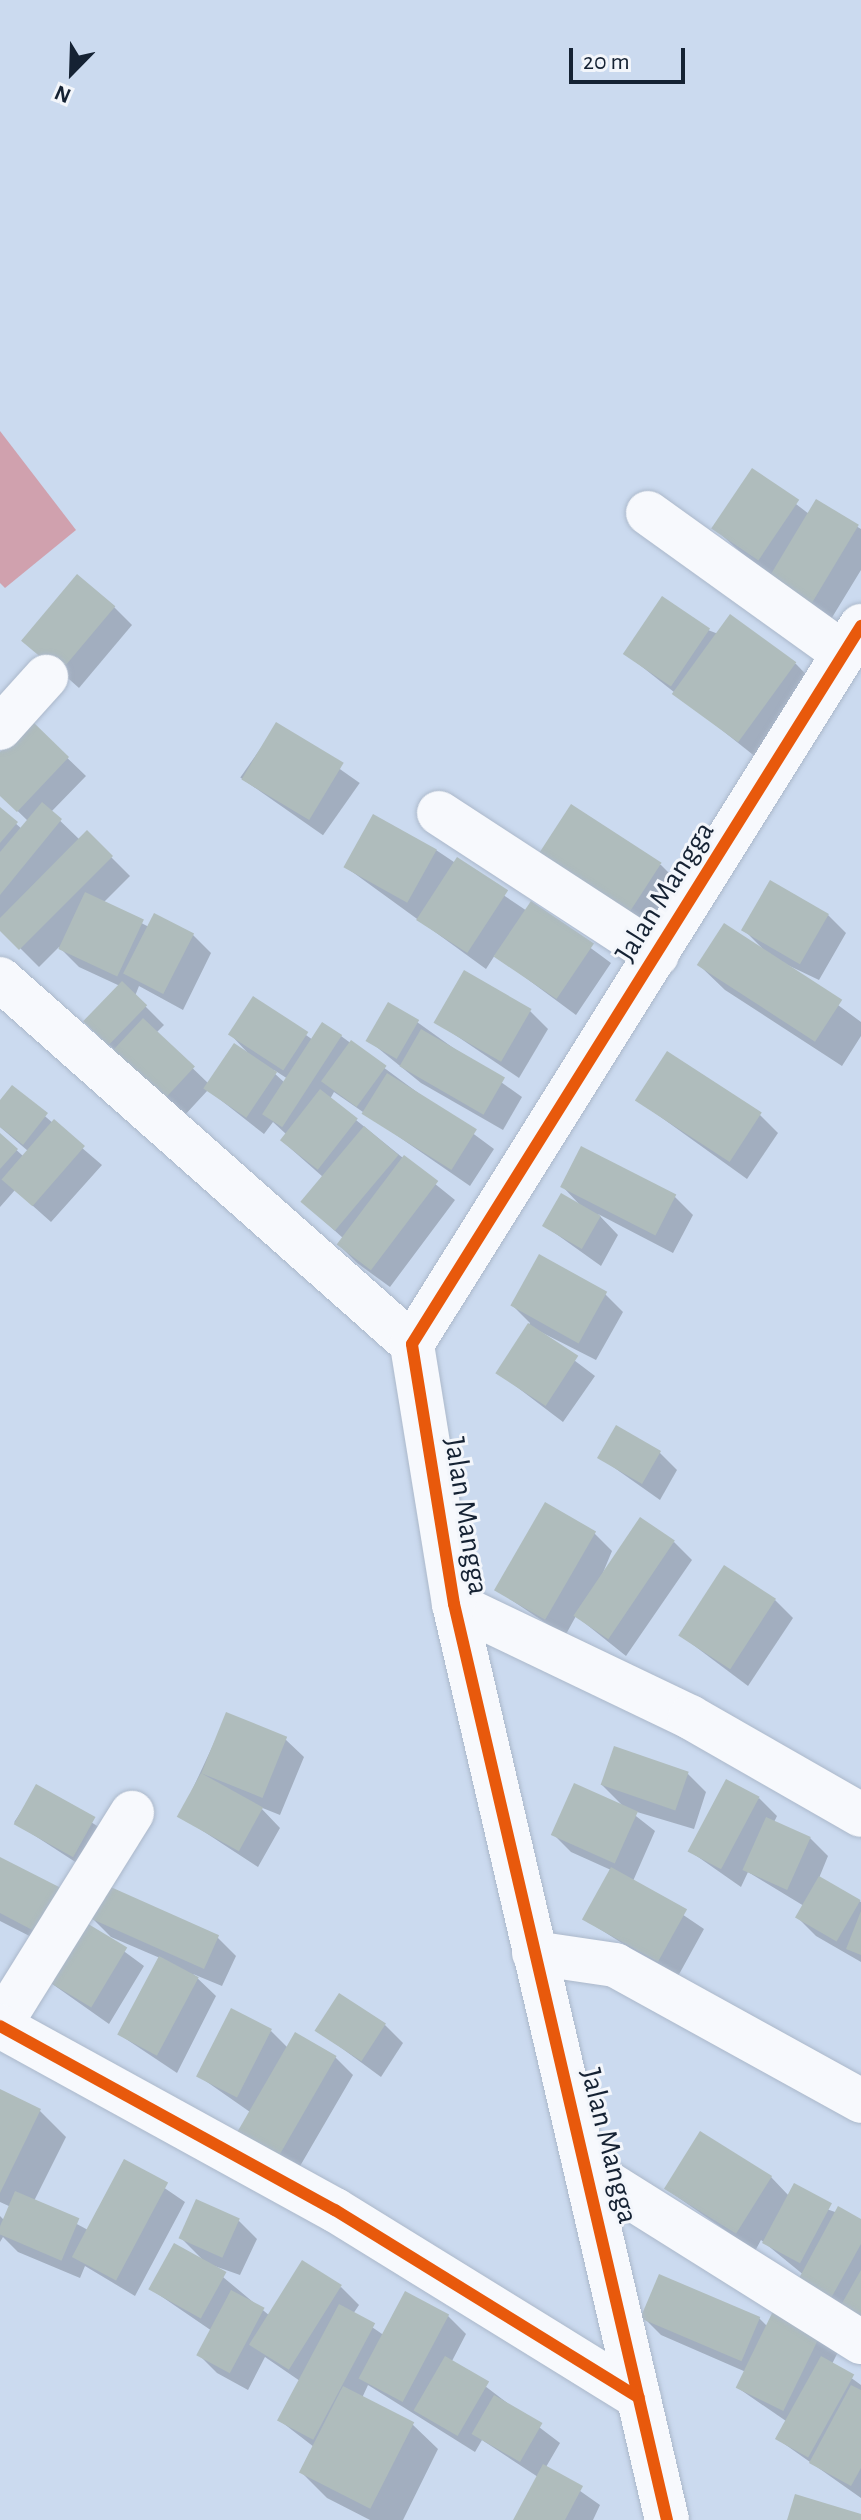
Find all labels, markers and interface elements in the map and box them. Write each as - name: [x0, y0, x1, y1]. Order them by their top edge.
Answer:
- north arrow: [32, 32, 112, 112]
- scale bar: [573, 32, 689, 82]
- text: 20 m: [583, 50, 630, 74]
- text: N: [51, 81, 74, 107]
- street label: Jalan Mangga: [608, 815, 722, 969]
- street label: Jalan Mangga: [436, 1435, 496, 1597]
- street label: Jalan Mangga: [572, 2064, 646, 2228]

